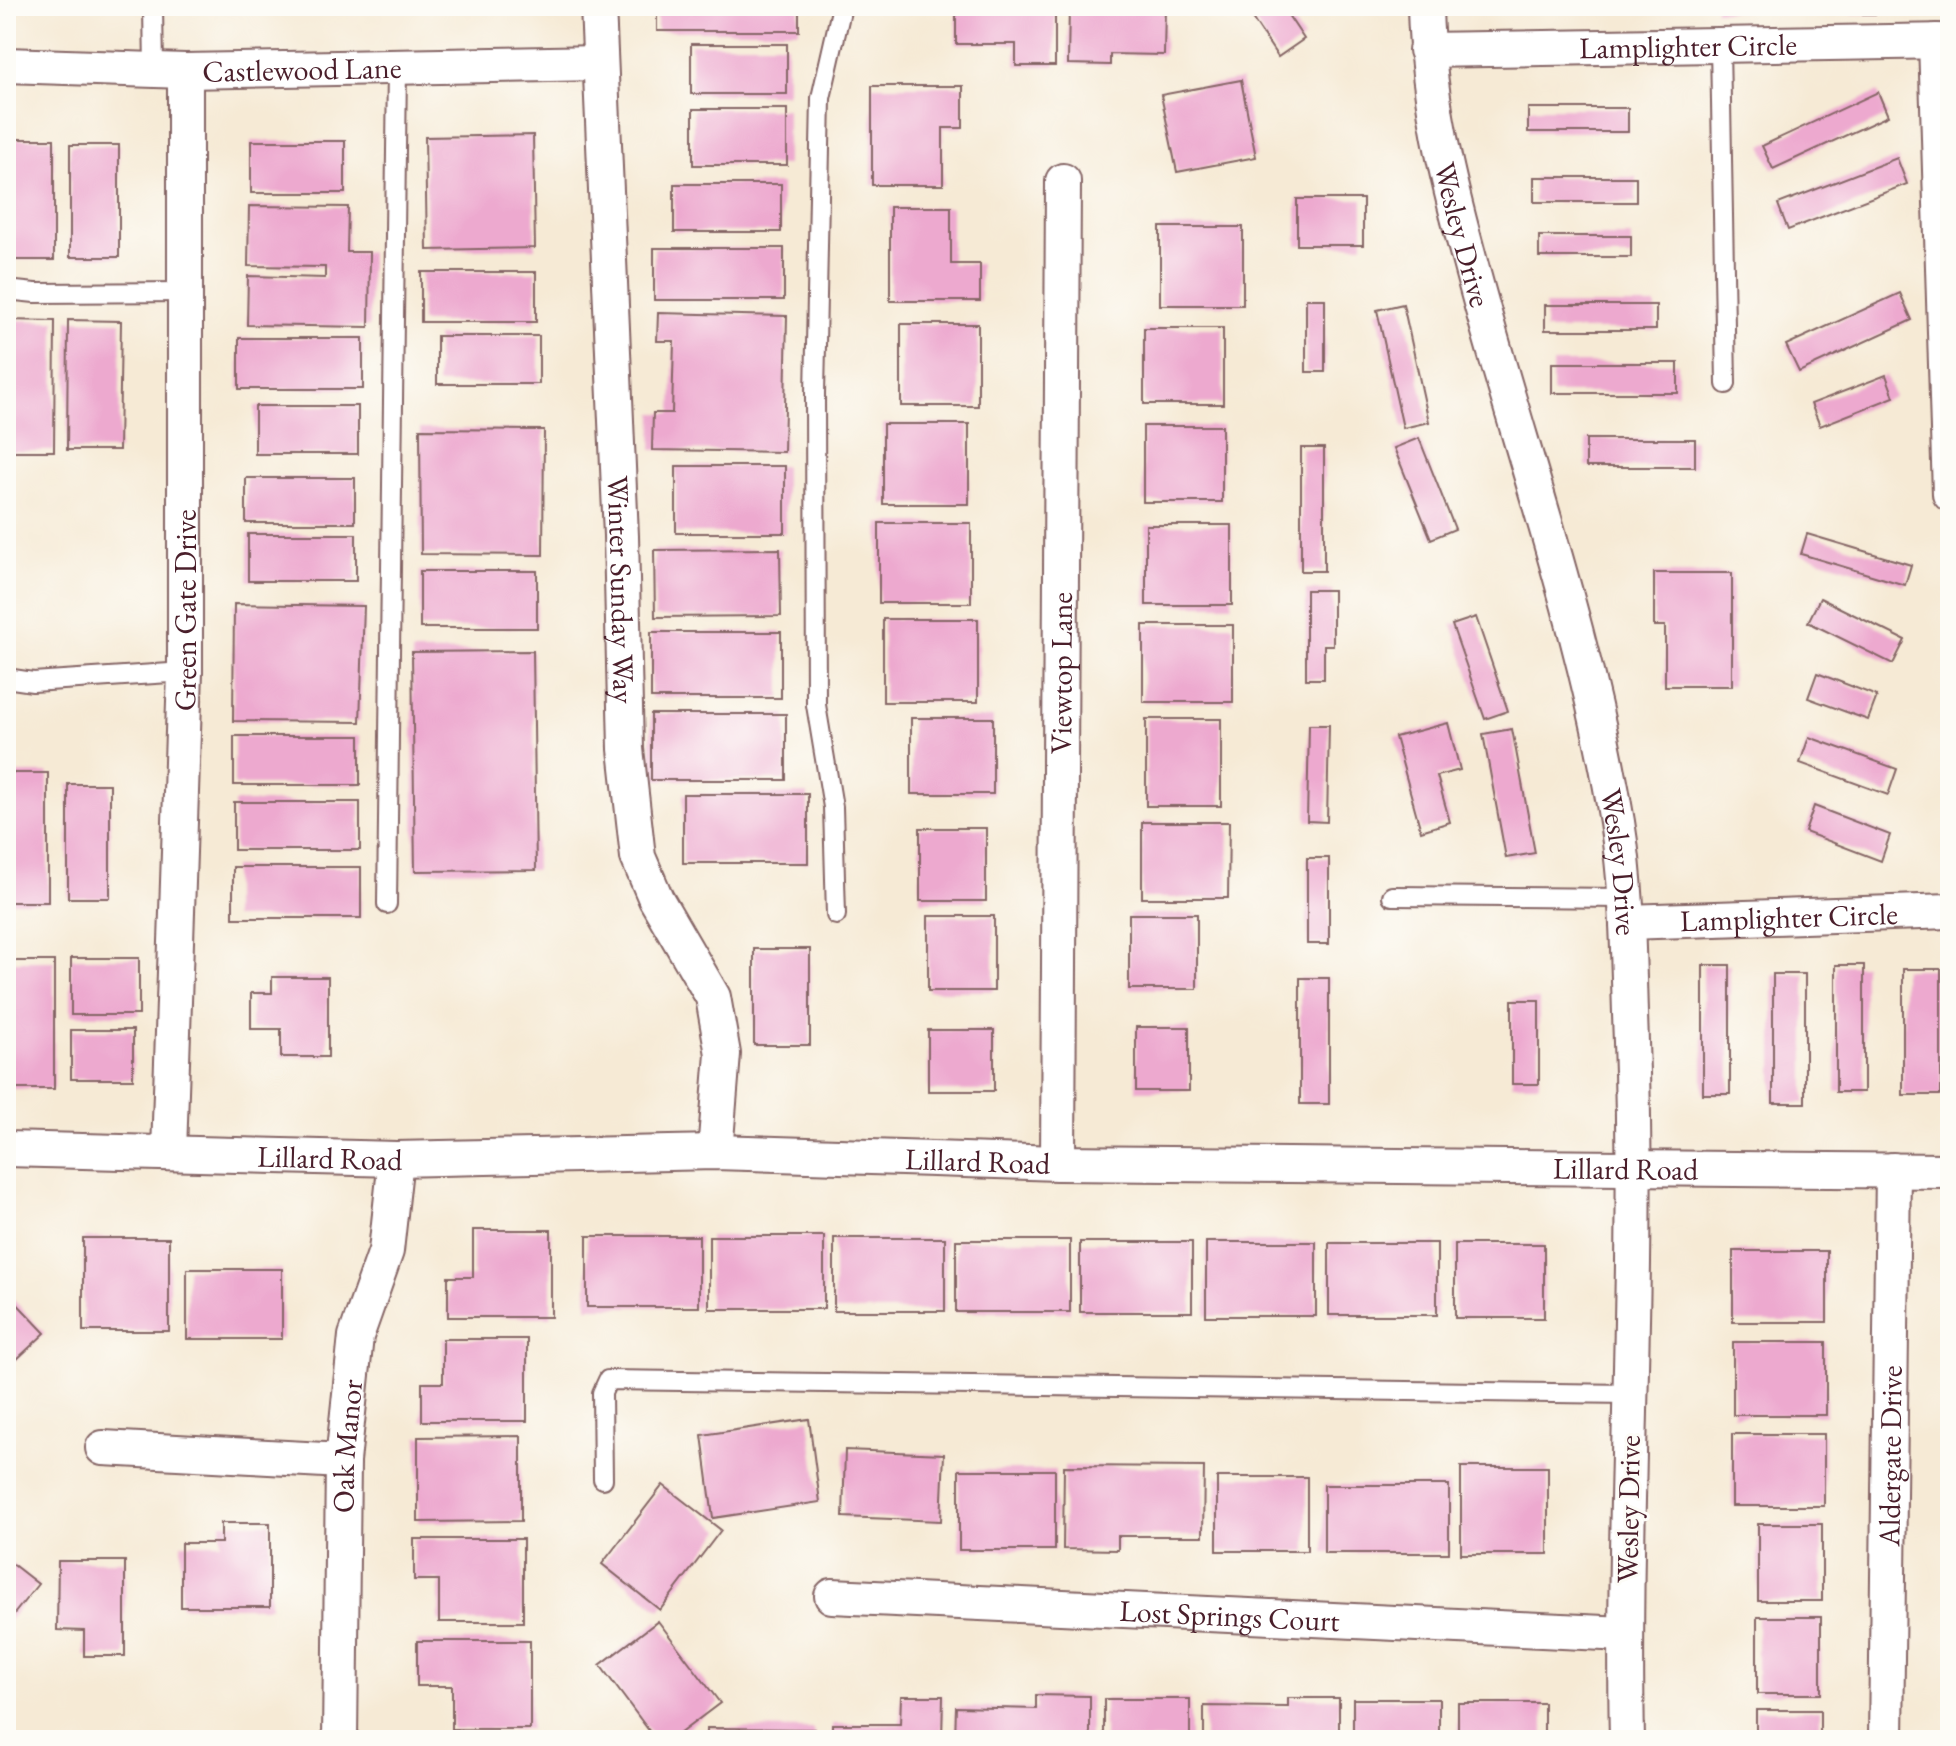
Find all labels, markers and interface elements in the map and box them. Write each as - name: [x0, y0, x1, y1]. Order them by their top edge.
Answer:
- street label: Lamplighter Circle: [1579, 24, 1797, 67]
- street label: Castlewood Lane: [202, 47, 402, 90]
- street label: Wesley Drive: [1426, 158, 1501, 311]
- street label: Winter Sunday Way: [599, 475, 644, 705]
- street label: Green Gate Drive: [164, 509, 205, 712]
- street label: Viewtop Lane: [1041, 592, 1080, 754]
- street label: Wesley Drive: [1592, 785, 1647, 936]
- street label: Lamplighter Circle: [1679, 893, 1899, 940]
- street label: Lillard Road: [257, 1136, 404, 1179]
- street label: Lillard Road: [904, 1139, 1052, 1182]
- street label: Lillard Road: [1553, 1148, 1699, 1188]
- street label: Aldergate Drive: [1869, 1365, 1910, 1548]
- street label: Oak Manor: [323, 1377, 371, 1513]
- street label: Wesley Drive: [1607, 1435, 1649, 1583]
- street label: Lost Springs Court: [1118, 1590, 1341, 1640]

